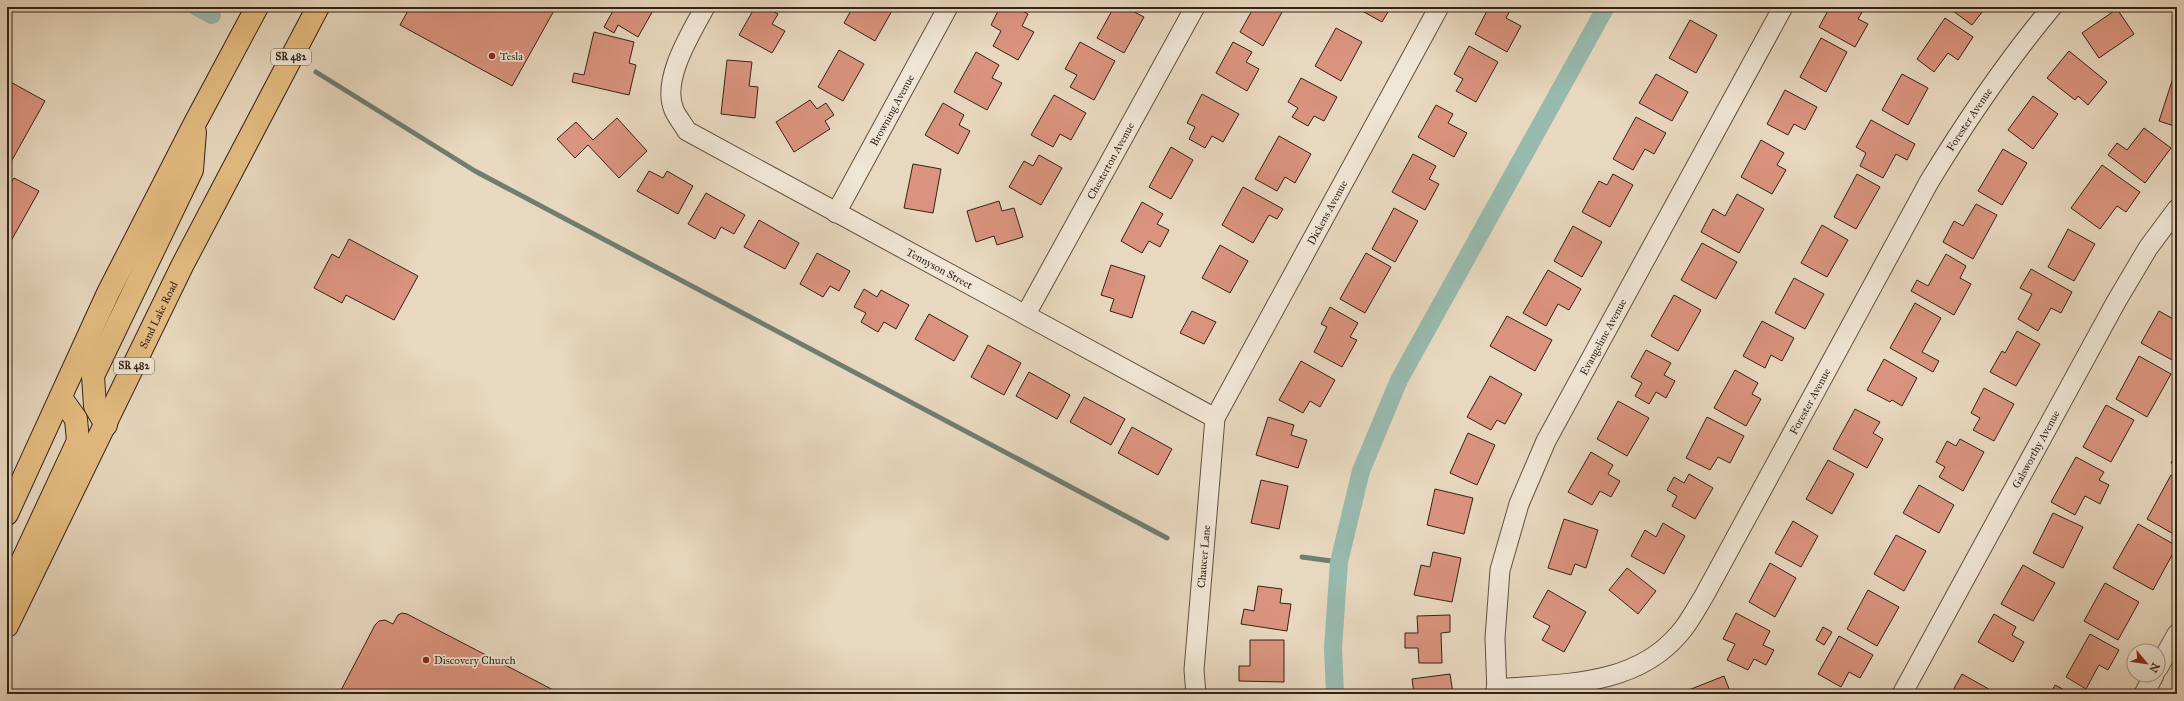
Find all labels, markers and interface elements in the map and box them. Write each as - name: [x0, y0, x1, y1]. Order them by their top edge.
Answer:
- road number: SR 482: [271, 49, 311, 65]
- place label: Tesla: [500, 50, 523, 63]
- marker: Tesla: [487, 51, 497, 61]
- street label: Browning Avenue: [867, 72, 917, 148]
- street label: Forester Avenue: [1943, 85, 1995, 153]
- street label: Chesterton Avenue: [1084, 120, 1137, 201]
- street label: Dickens Avenue: [1304, 178, 1350, 247]
- street label: Tennyson Street: [904, 245, 975, 292]
- street label: Sand Lake Road: [136, 279, 180, 351]
- street label: Evangeline Avenue: [1577, 296, 1629, 377]
- road number: SR 482: [114, 358, 154, 374]
- street label: Forester Avenue: [1787, 366, 1833, 437]
- street label: Galsworthy Avenue: [2009, 407, 2062, 490]
- street label: Chaucer Lane: [1194, 524, 1213, 589]
- north arrow: [2126, 643, 2166, 683]
- place label: Discovery Church: [434, 654, 516, 667]
- marker: Discovery Church: [421, 655, 431, 665]
- text: N: [2146, 660, 2162, 675]

